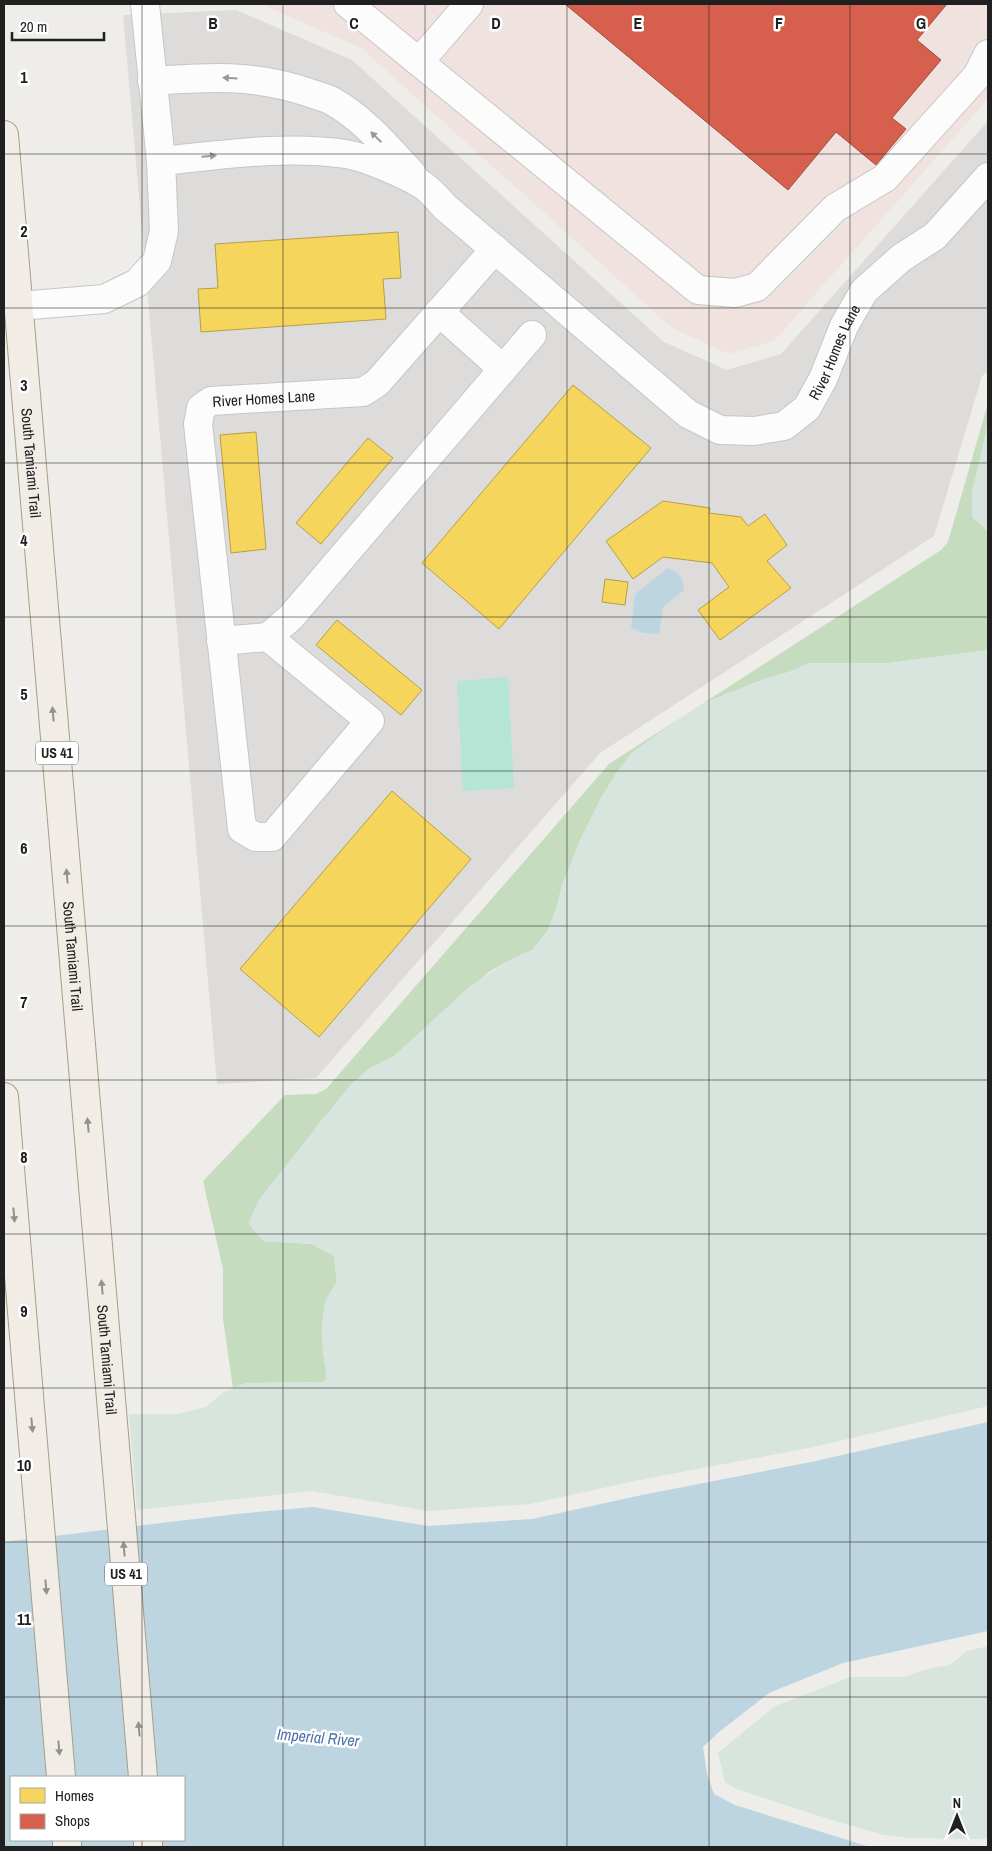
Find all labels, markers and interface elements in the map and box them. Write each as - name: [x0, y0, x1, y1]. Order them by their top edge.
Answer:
- scale bar: [12, 10, 105, 42]
- text: B: [208, 12, 218, 34]
- text: C: [349, 12, 359, 34]
- text: D: [491, 12, 501, 34]
- text: E: [634, 12, 643, 34]
- text: F: [775, 12, 783, 34]
- text: G: [916, 12, 926, 34]
- text: 20 m: [20, 16, 47, 37]
- text: 1: [20, 66, 28, 88]
- one-way arrow: [221, 73, 237, 81]
- one-way arrow: [370, 131, 382, 143]
- one-way arrow: [201, 152, 217, 160]
- text: 2: [20, 220, 28, 242]
- street label: River Homes Lane: [803, 300, 865, 403]
- text: 3: [20, 374, 28, 396]
- street label: River Homes Lane: [212, 384, 316, 411]
- street label: South Tamiami Trail: [17, 407, 47, 519]
- text: 4: [20, 529, 28, 551]
- text: 5: [20, 683, 28, 705]
- one-way arrow: [49, 706, 57, 722]
- road number: US 41: [36, 741, 78, 764]
- text: 6: [20, 837, 28, 859]
- one-way arrow: [63, 868, 71, 884]
- street label: South Tamiami Trail: [58, 900, 89, 1012]
- text: 7: [20, 991, 28, 1013]
- one-way arrow: [84, 1117, 92, 1133]
- text: 8: [20, 1146, 28, 1168]
- one-way arrow: [10, 1207, 18, 1223]
- one-way arrow: [98, 1279, 106, 1295]
- text: 9: [20, 1300, 28, 1322]
- street label: South Tamiami Trail: [93, 1304, 123, 1415]
- one-way arrow: [28, 1417, 36, 1433]
- text: 10: [17, 1454, 31, 1476]
- one-way arrow: [120, 1541, 128, 1557]
- road number: US 41: [105, 1562, 147, 1586]
- one-way arrow: [42, 1579, 50, 1595]
- text: 11: [17, 1608, 32, 1630]
- one-way arrow: [134, 1720, 142, 1736]
- water label: Imperial River: [276, 1722, 361, 1752]
- one-way arrow: [55, 1741, 63, 1757]
- legend: [10, 1776, 185, 1841]
- text: Homes: [55, 1785, 94, 1806]
- north arrow: [932, 1791, 982, 1841]
- text: N: [953, 1794, 961, 1812]
- text: Shops: [55, 1810, 90, 1831]

